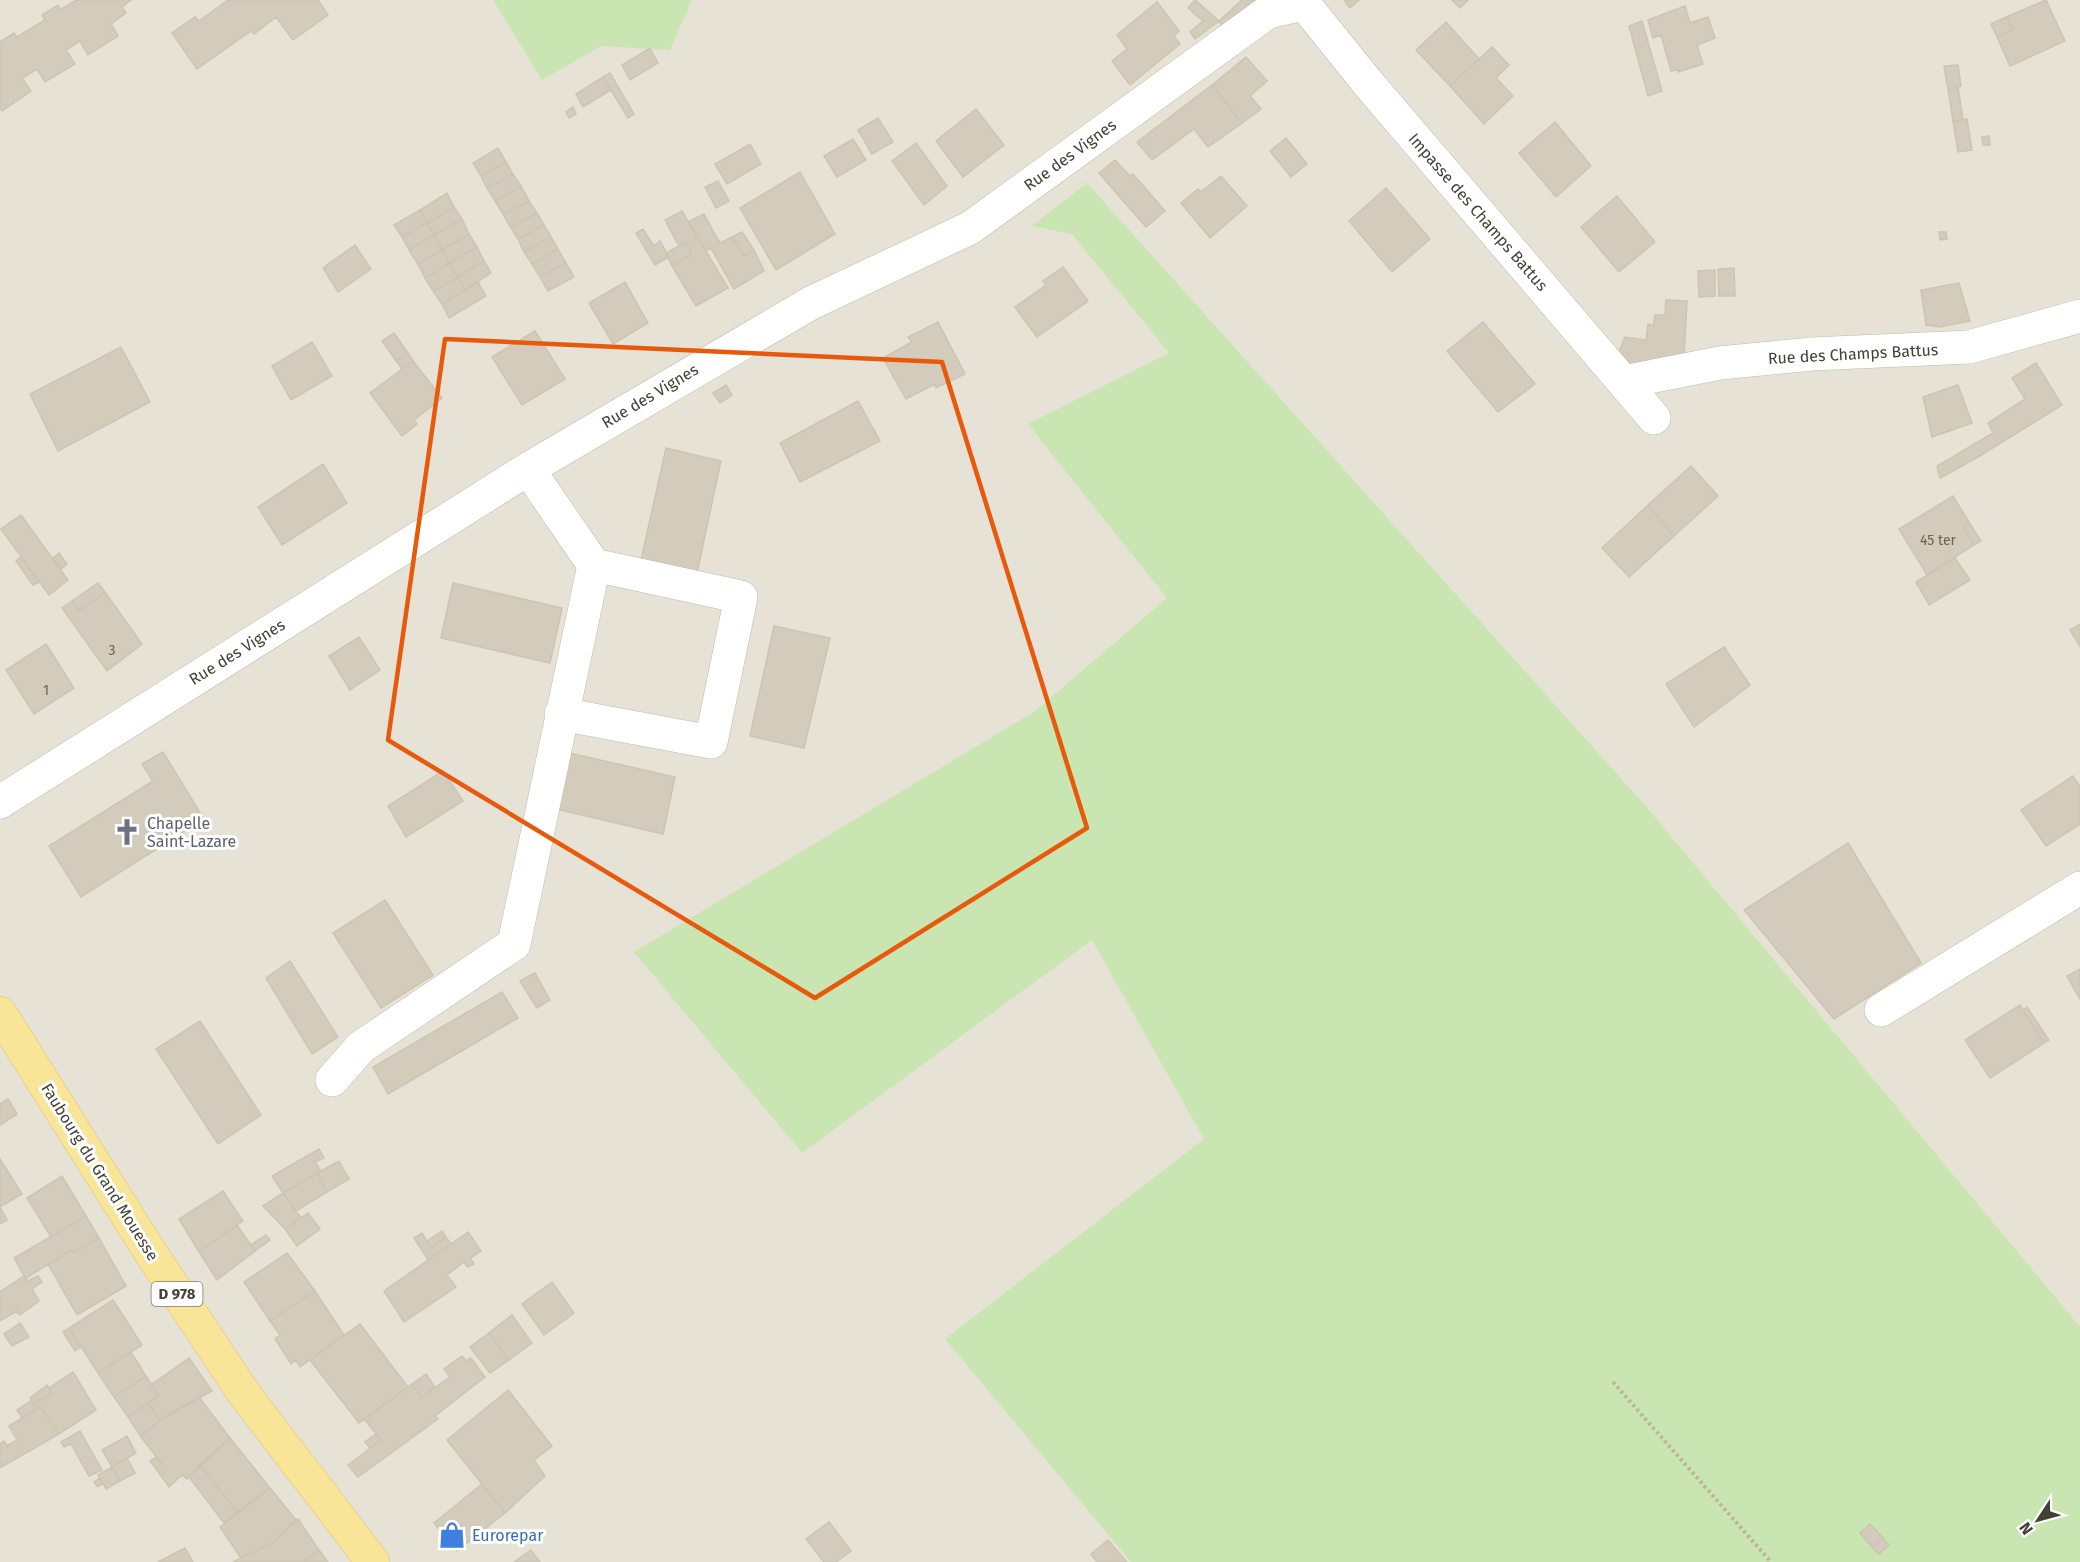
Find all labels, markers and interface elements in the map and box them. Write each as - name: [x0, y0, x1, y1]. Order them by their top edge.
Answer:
- street label: Rue des Vignes: [1020, 115, 1120, 195]
- street label: Impasse des Champs Battus: [1404, 129, 1552, 295]
- street label: Rue des Champs Battus: [1767, 340, 1939, 368]
- street label: Rue des Vignes: [598, 360, 702, 432]
- house number: 45 ter: [1920, 532, 1957, 549]
- street label: Rue des Vignes: [186, 615, 288, 689]
- house number: 3: [109, 642, 116, 659]
- house number: 1: [43, 682, 49, 699]
- place label: Chapelle Saint-Lazare: [147, 814, 236, 851]
- church icon: Chapelle Saint-Lazare: [112, 817, 142, 847]
- street label: Faubourg du Grand Mouesse: [37, 1080, 163, 1264]
- road number: D 978: [152, 1282, 202, 1306]
- north arrow: [2008, 1490, 2068, 1550]
- text: N: [2015, 1519, 2037, 1538]
- shop icon: Eurorepar: [437, 1520, 467, 1550]
- place label: Eurorepar: [472, 1526, 544, 1545]

